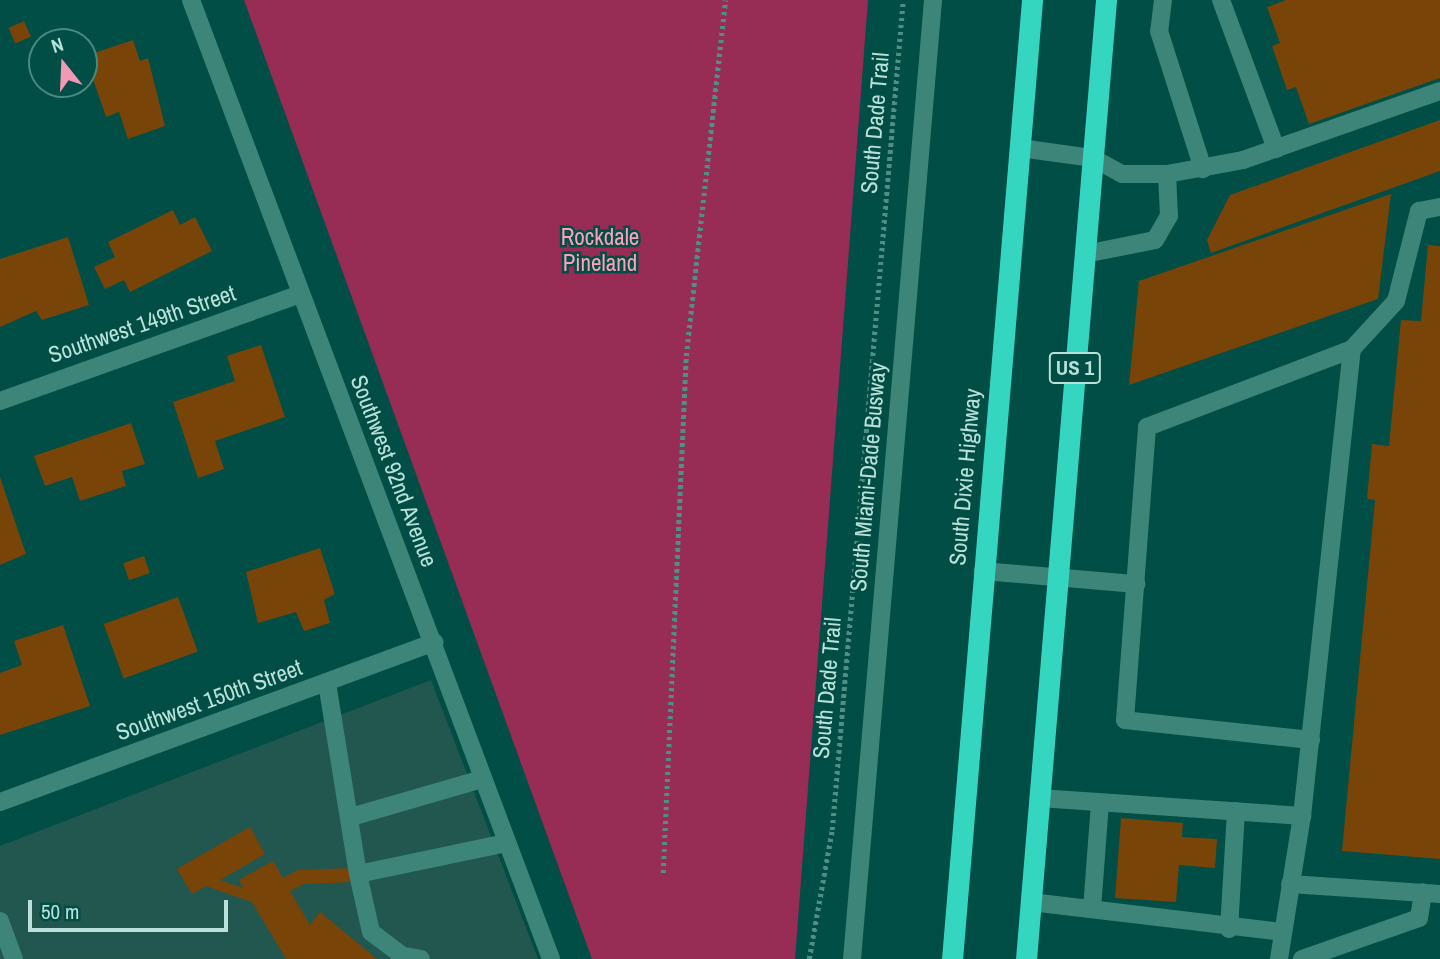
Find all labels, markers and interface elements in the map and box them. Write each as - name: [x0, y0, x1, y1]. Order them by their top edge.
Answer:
- north arrow: [28, 28, 98, 98]
- text: N: [48, 31, 66, 59]
- street label: South Dade Trail: [855, 51, 895, 195]
- park label: Rockdale Pineland: [561, 223, 639, 277]
- street label: Southwest 149th Street: [45, 279, 239, 369]
- road number: US 1: [1049, 350, 1101, 386]
- street label: South Miami-Dade Busway: [844, 361, 892, 593]
- street label: Southwest 92nd Avenue: [345, 371, 443, 571]
- street label: South Dixie Highway: [944, 388, 986, 566]
- street label: South Dade Trail: [807, 616, 847, 760]
- street label: Southwest 150th Street: [112, 654, 306, 746]
- scale bar: [32, 886, 231, 930]
- text: 50 m: [41, 897, 79, 926]

